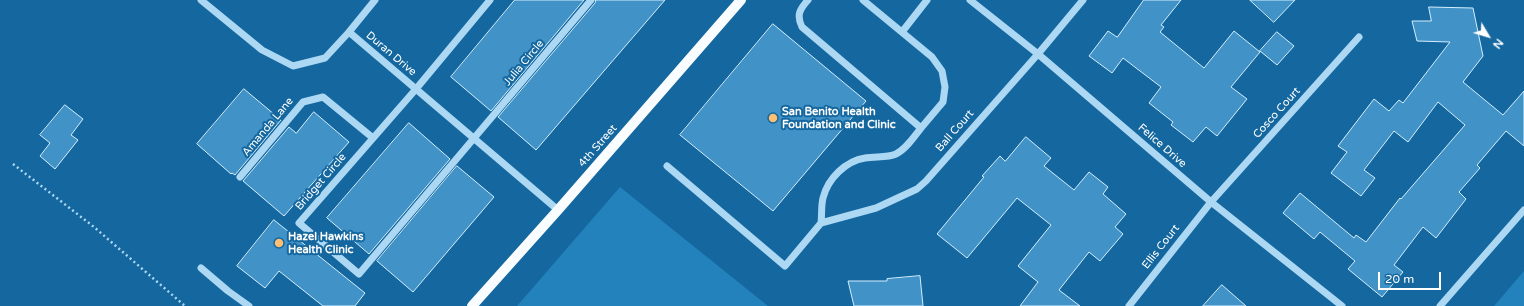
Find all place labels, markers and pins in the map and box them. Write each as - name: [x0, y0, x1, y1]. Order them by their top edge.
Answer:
- place label: San Benito Health Foundation and Clinic: [782, 105, 896, 131]
- marker: San Benito Health Foundation and Clinic: [767, 112, 779, 124]
- place label: Hazel Hawkins Health Clinic: [288, 230, 364, 256]
- marker: Hazel Hawkins Health Clinic: [273, 237, 285, 249]

